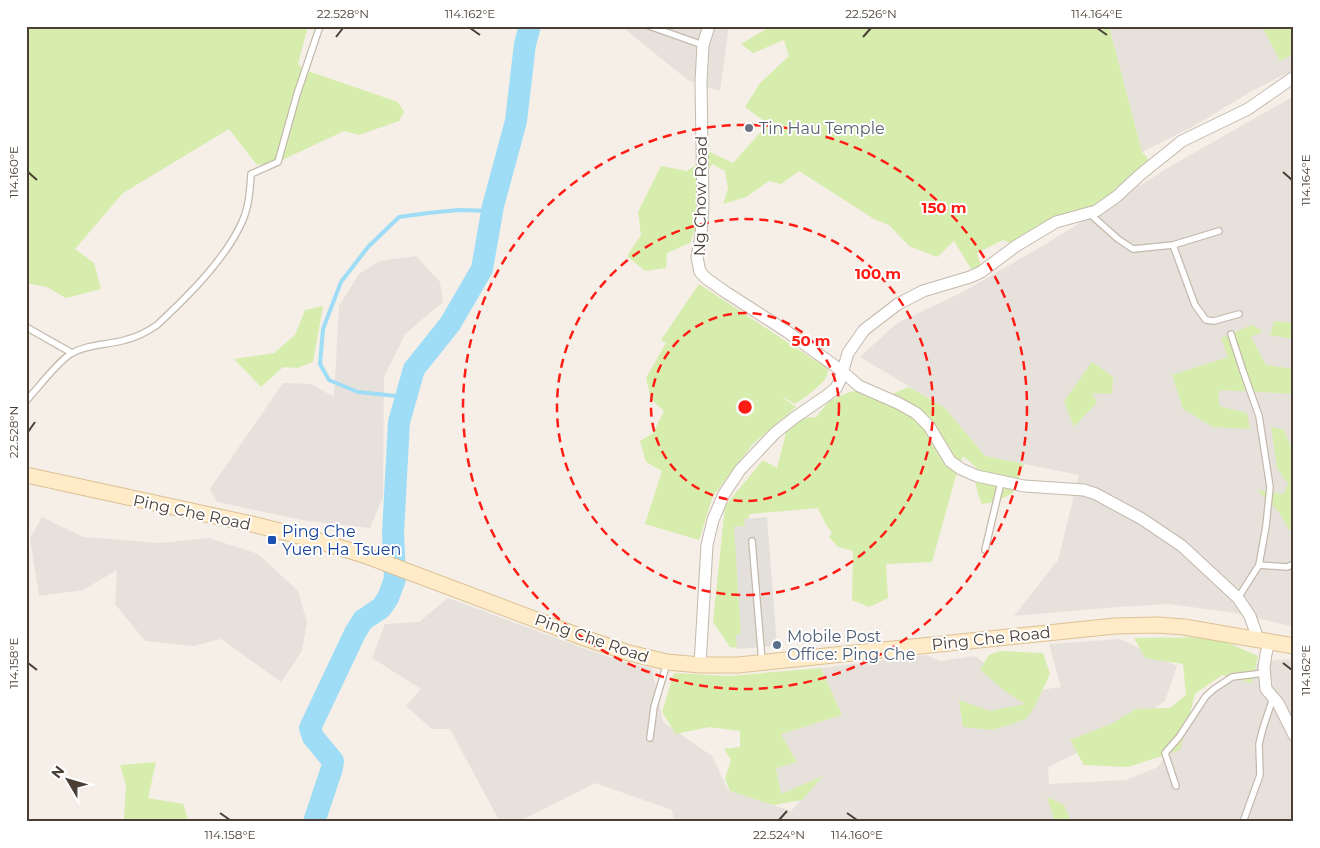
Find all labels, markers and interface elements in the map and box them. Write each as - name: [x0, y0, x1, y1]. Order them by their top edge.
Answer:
- text: 22.528°N: [317, 6, 369, 21]
- text: 114.162°E: [445, 6, 495, 21]
- text: 22.526°N: [845, 6, 897, 21]
- text: 114.164°E: [1071, 6, 1123, 21]
- place label: Tin Hau Temple: [759, 119, 885, 138]
- marker: Tin Hau Temple: [743, 122, 755, 134]
- street label: Ng Chow Road: [690, 136, 711, 256]
- text: 114.160°E: [6, 146, 21, 198]
- text: 114.164°E: [1298, 154, 1313, 206]
- text: 150 m: [922, 198, 966, 217]
- text: 100 m: [855, 264, 901, 283]
- text: 50 m: [791, 331, 831, 350]
- centre of rings: [736, 398, 754, 416]
- text: 22.528°N: [6, 406, 21, 458]
- street label: Ping Che Road: [131, 491, 252, 534]
- place label: Ping Che Yuen Ha Tsuen: [282, 522, 401, 559]
- marker: Ping Che Yuen Ha Tsuen: [266, 534, 278, 546]
- street label: Ping Che Road: [532, 610, 651, 667]
- street label: Ping Che Road: [931, 623, 1052, 654]
- place label: Mobile Post Office: Ping Che: [787, 627, 915, 664]
- text: 114.158°E: [6, 637, 21, 689]
- marker: Mobile Post Office: Ping Che: [771, 639, 783, 651]
- text: 114.162°E: [1298, 645, 1313, 695]
- north arrow: [42, 756, 92, 806]
- text: N: [47, 762, 68, 782]
- text: 114.158°E: [204, 827, 256, 842]
- text: 22.524°N: [753, 827, 805, 842]
- text: 114.160°E: [831, 827, 883, 842]

